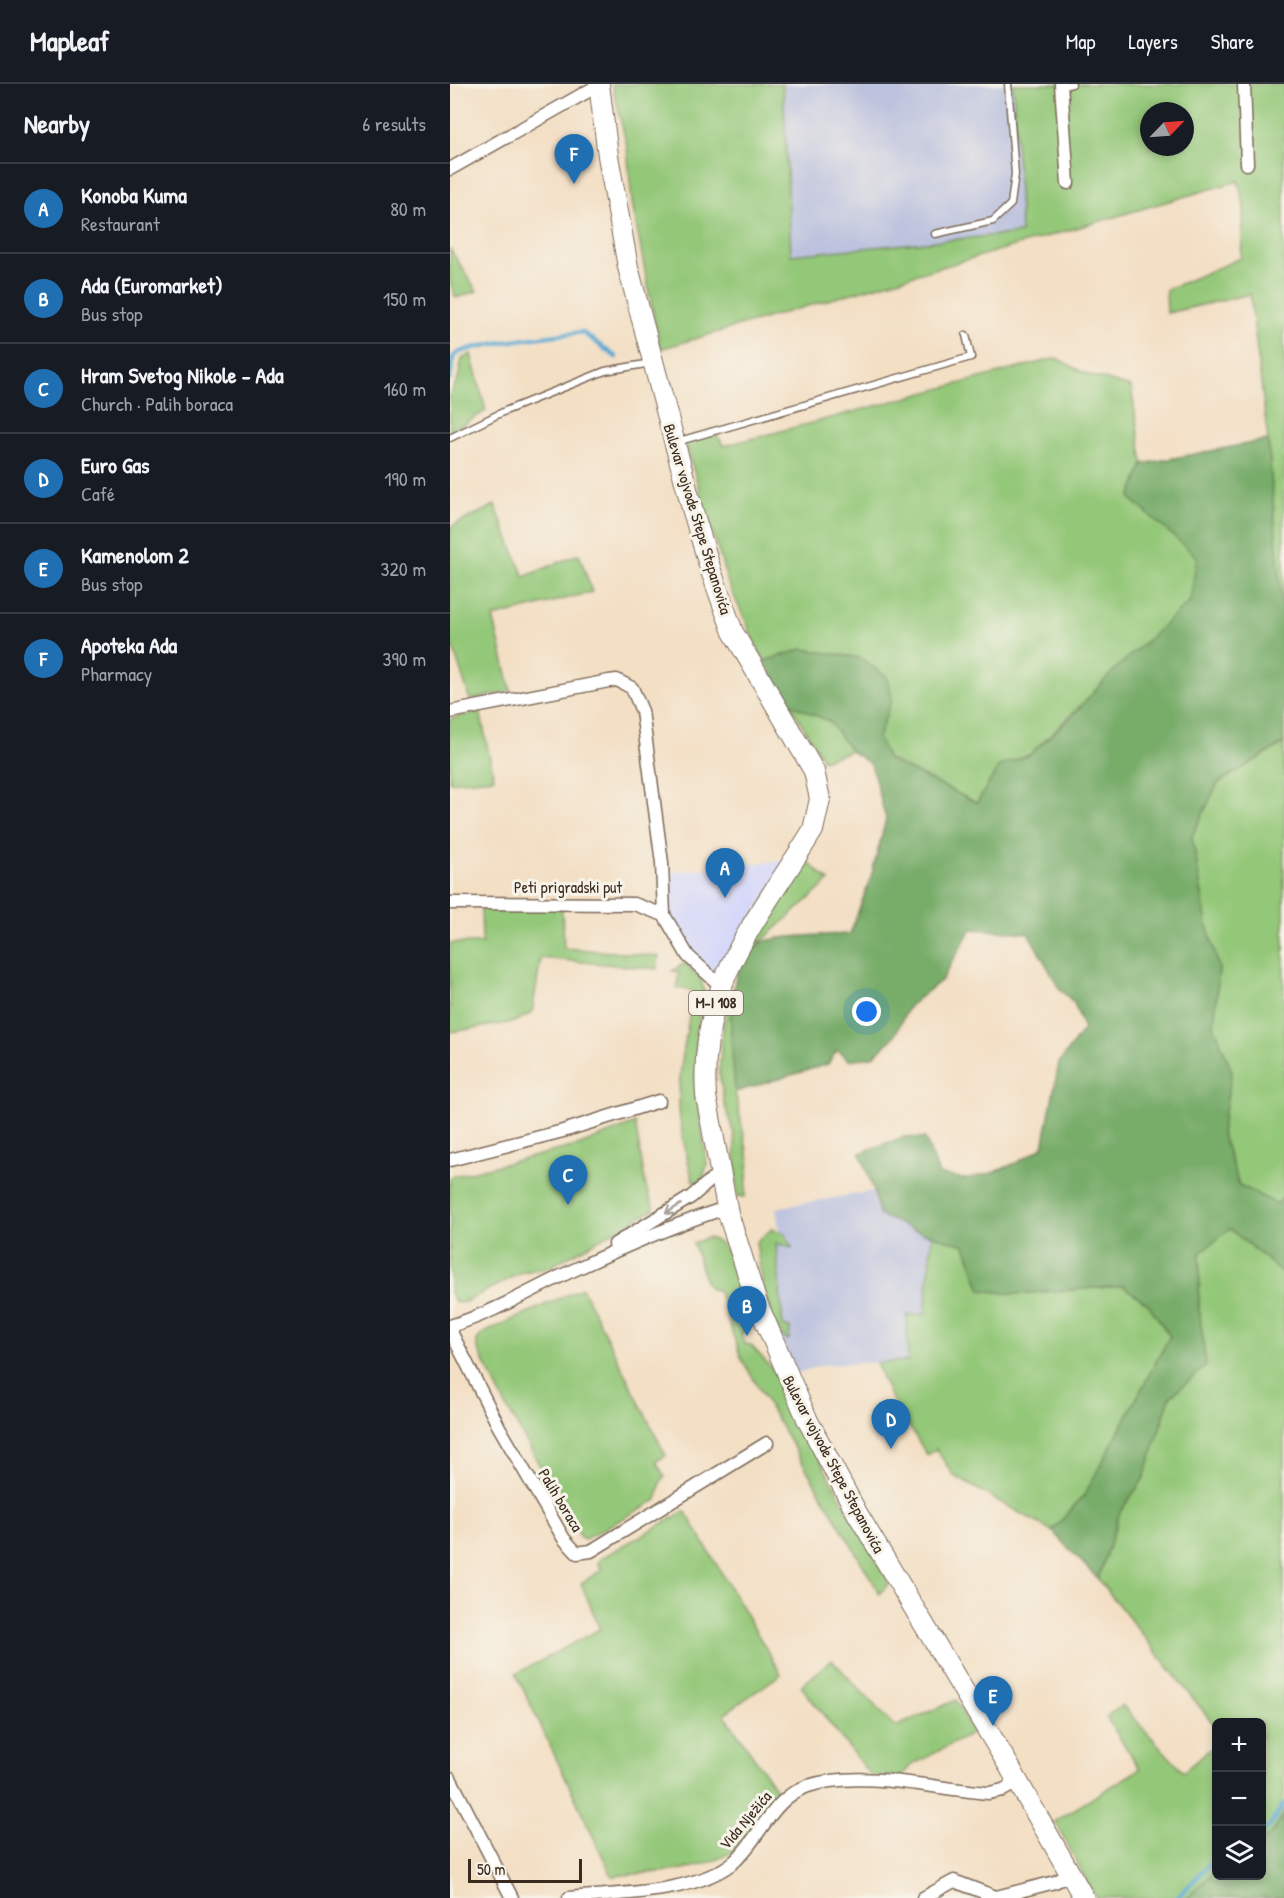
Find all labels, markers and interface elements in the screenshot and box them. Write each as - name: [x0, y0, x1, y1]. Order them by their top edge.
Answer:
- text: Mapleaf: [30, 22, 109, 60]
- text: Map: [1066, 27, 1095, 56]
- text: Layers: [1128, 27, 1178, 56]
- text: Share: [1211, 27, 1254, 56]
- north arrow: [1140, 102, 1194, 156]
- text: Nearby: [24, 106, 90, 141]
- text: 6 results: [362, 110, 426, 137]
- pin: F: [554, 135, 594, 184]
- text: Konoba Kuma: [81, 180, 187, 210]
- text: A: [39, 195, 48, 222]
- text: 80 m: [390, 195, 426, 222]
- text: Restaurant: [81, 210, 160, 237]
- text: Ada (Euromarket): [81, 270, 223, 300]
- text: B: [38, 285, 49, 312]
- text: 150 m: [383, 285, 426, 312]
- text: Bus stop: [81, 300, 143, 327]
- text: Hram Svetog Nikole - Ada: [81, 360, 284, 390]
- text: C: [38, 375, 49, 402]
- text: 160 m: [384, 375, 426, 402]
- text: Church · Palih boraca: [81, 390, 233, 417]
- street label: Bulevar vojvode Stepe Stepanovića: [659, 421, 737, 617]
- text: Euro Gas: [81, 450, 150, 480]
- text: D: [39, 465, 48, 492]
- text: 190 m: [384, 465, 426, 492]
- text: Café: [81, 480, 115, 507]
- text: Kamenolom 2: [81, 540, 189, 570]
- text: E: [39, 555, 48, 582]
- text: 320 m: [381, 555, 426, 582]
- text: Bus stop: [81, 570, 143, 597]
- text: Apoteka Ada: [81, 630, 177, 660]
- text: F: [40, 645, 47, 672]
- text: 390 m: [383, 645, 426, 672]
- text: Pharmacy: [81, 660, 152, 687]
- pin: A: [706, 848, 744, 898]
- street label: Peti prigradski put: [514, 876, 623, 898]
- road number: M-I 108: [689, 991, 743, 1015]
- your location: [852, 997, 881, 1026]
- pin: C: [548, 1156, 588, 1205]
- one-way arrow: [665, 1203, 682, 1215]
- pin: B: [728, 1286, 766, 1336]
- street label: Bulevar vojvode Stepe Stepanovića: [778, 1371, 890, 1557]
- pin: D: [872, 1400, 910, 1449]
- street label: Palih boraca: [534, 1464, 588, 1536]
- pin: E: [974, 1676, 1012, 1726]
- map controls: [1212, 1718, 1266, 1880]
- button: +: [1212, 1718, 1266, 1772]
- button: −: [1212, 1772, 1266, 1826]
- street label: Vida Nježića: [714, 1786, 776, 1854]
- button: layers: [1212, 1826, 1266, 1880]
- scale bar: [468, 1856, 582, 1884]
- text: 50 m: [477, 1858, 506, 1880]

